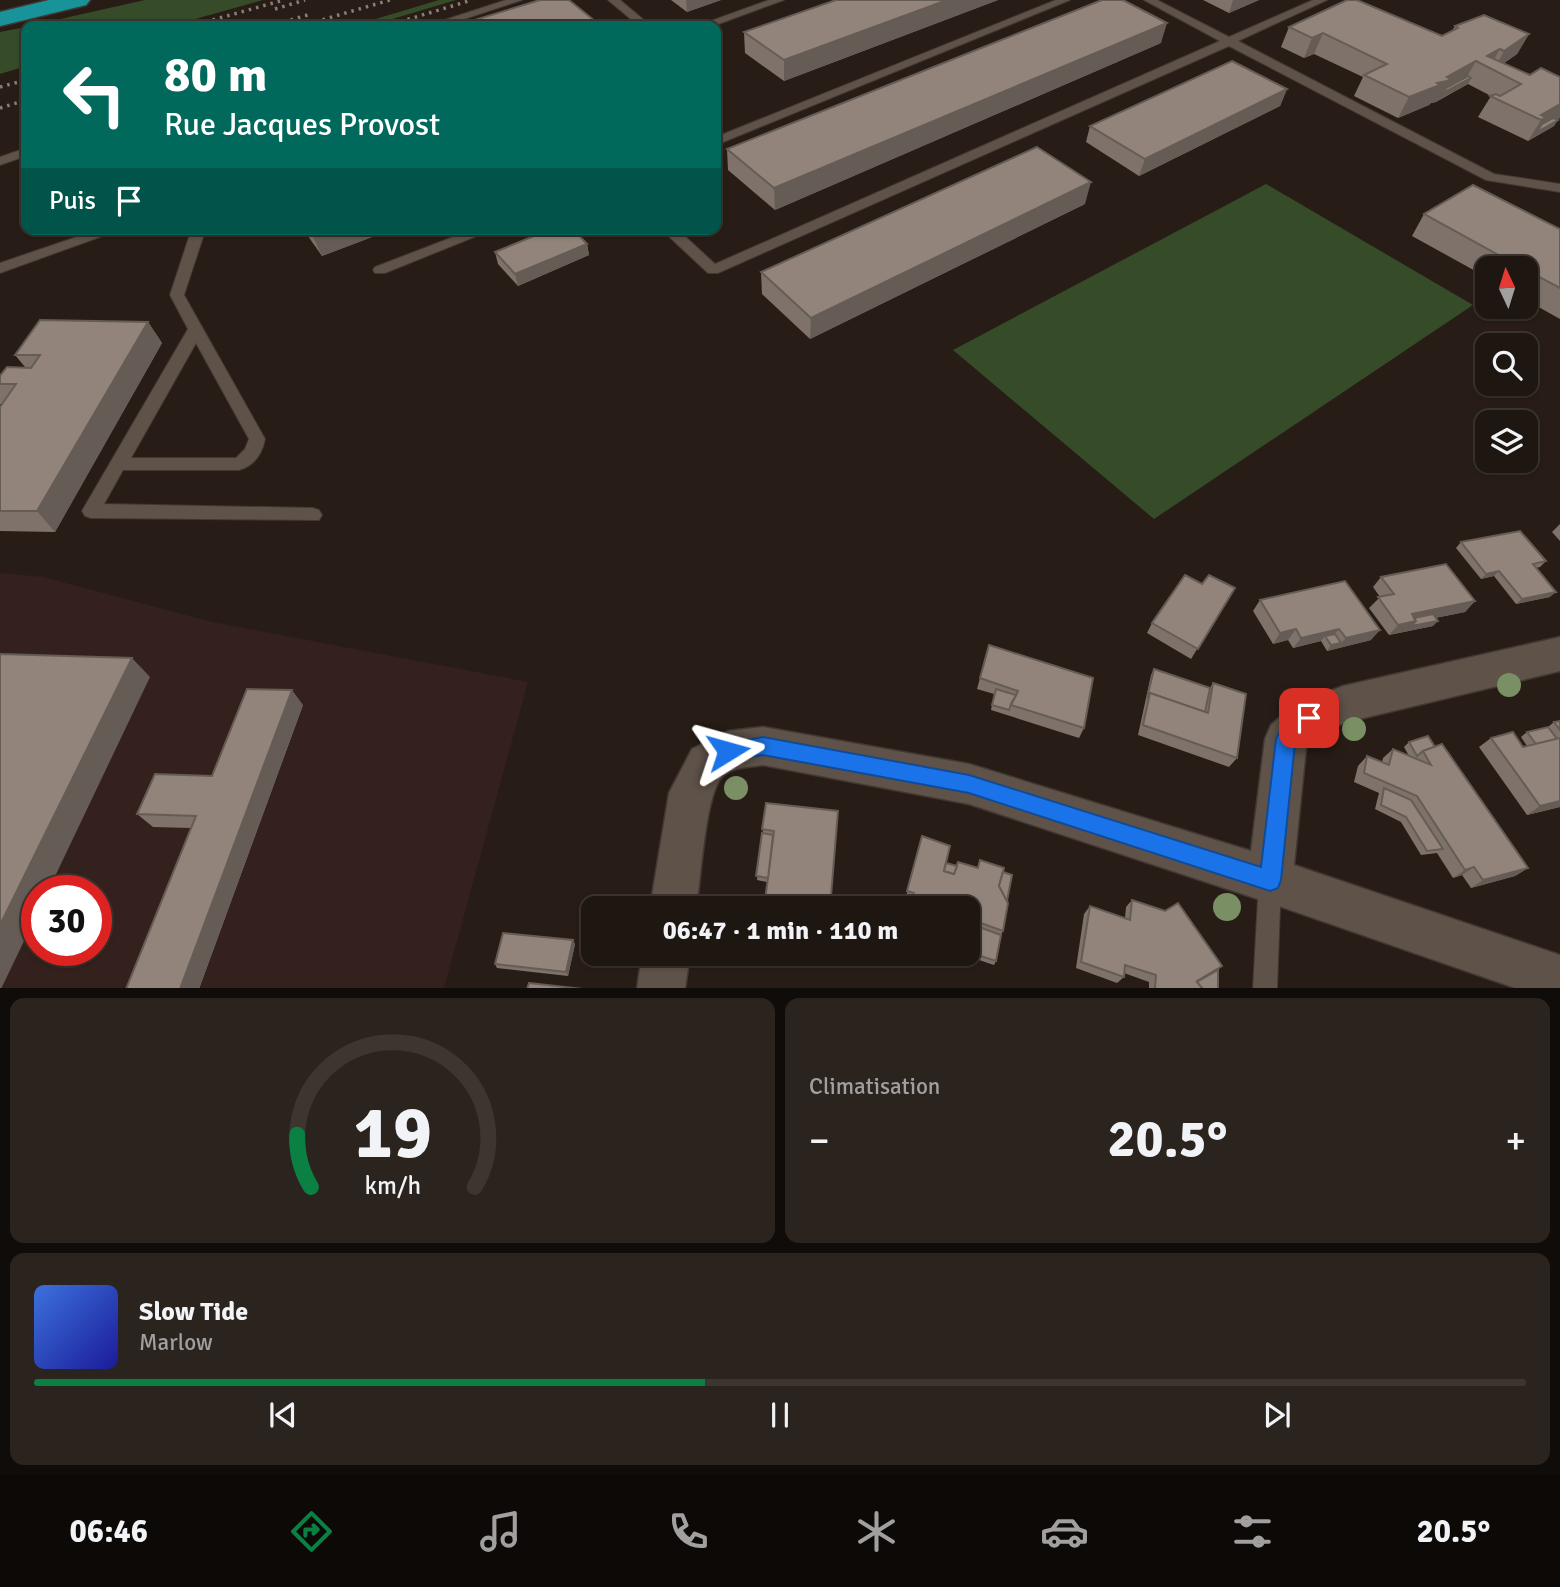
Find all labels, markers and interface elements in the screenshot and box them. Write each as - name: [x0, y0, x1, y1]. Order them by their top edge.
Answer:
- text: 80 m: [164, 45, 267, 105]
- icon: left: [49, 49, 140, 140]
- text: Rue Jacques Provost: [164, 105, 440, 144]
- icon: arrive: [110, 182, 148, 220]
- text: Puis: [49, 185, 96, 217]
- north arrow: [1475, 256, 1538, 318]
- map controls: [1475, 256, 1538, 473]
- button: search: [1475, 333, 1538, 396]
- button: layers: [1475, 410, 1538, 473]
- pin: [1279, 688, 1339, 748]
- icon: arrive: [1290, 699, 1328, 737]
- position arrow: [691, 714, 765, 788]
- speed limit sign: 30: [21, 875, 112, 966]
- text: 06:47 · 1 min · 110 m: [663, 915, 898, 947]
- text: Climatisation: [809, 1072, 940, 1101]
- text: 19: [353, 1089, 432, 1178]
- text: 20.5°: [1108, 1107, 1227, 1171]
- text: −: [809, 1117, 830, 1164]
- text: +: [1505, 1117, 1526, 1164]
- text: km/h: [364, 1169, 421, 1200]
- text: Slow Tide: [139, 1296, 248, 1328]
- text: Marlow: [139, 1328, 213, 1357]
- icon: previous: [264, 1396, 302, 1434]
- icon: pause: [761, 1396, 799, 1434]
- icon: next: [1258, 1396, 1296, 1434]
- icon: directions: [287, 1507, 336, 1556]
- icon: music: [476, 1507, 525, 1556]
- icon: phone: [664, 1507, 713, 1556]
- icon: climate: [852, 1507, 901, 1556]
- icon: car: [1040, 1507, 1089, 1556]
- icon: filters: [1228, 1507, 1277, 1556]
- text: 06:46: [70, 1512, 148, 1551]
- text: 20.5°: [1417, 1512, 1490, 1551]

